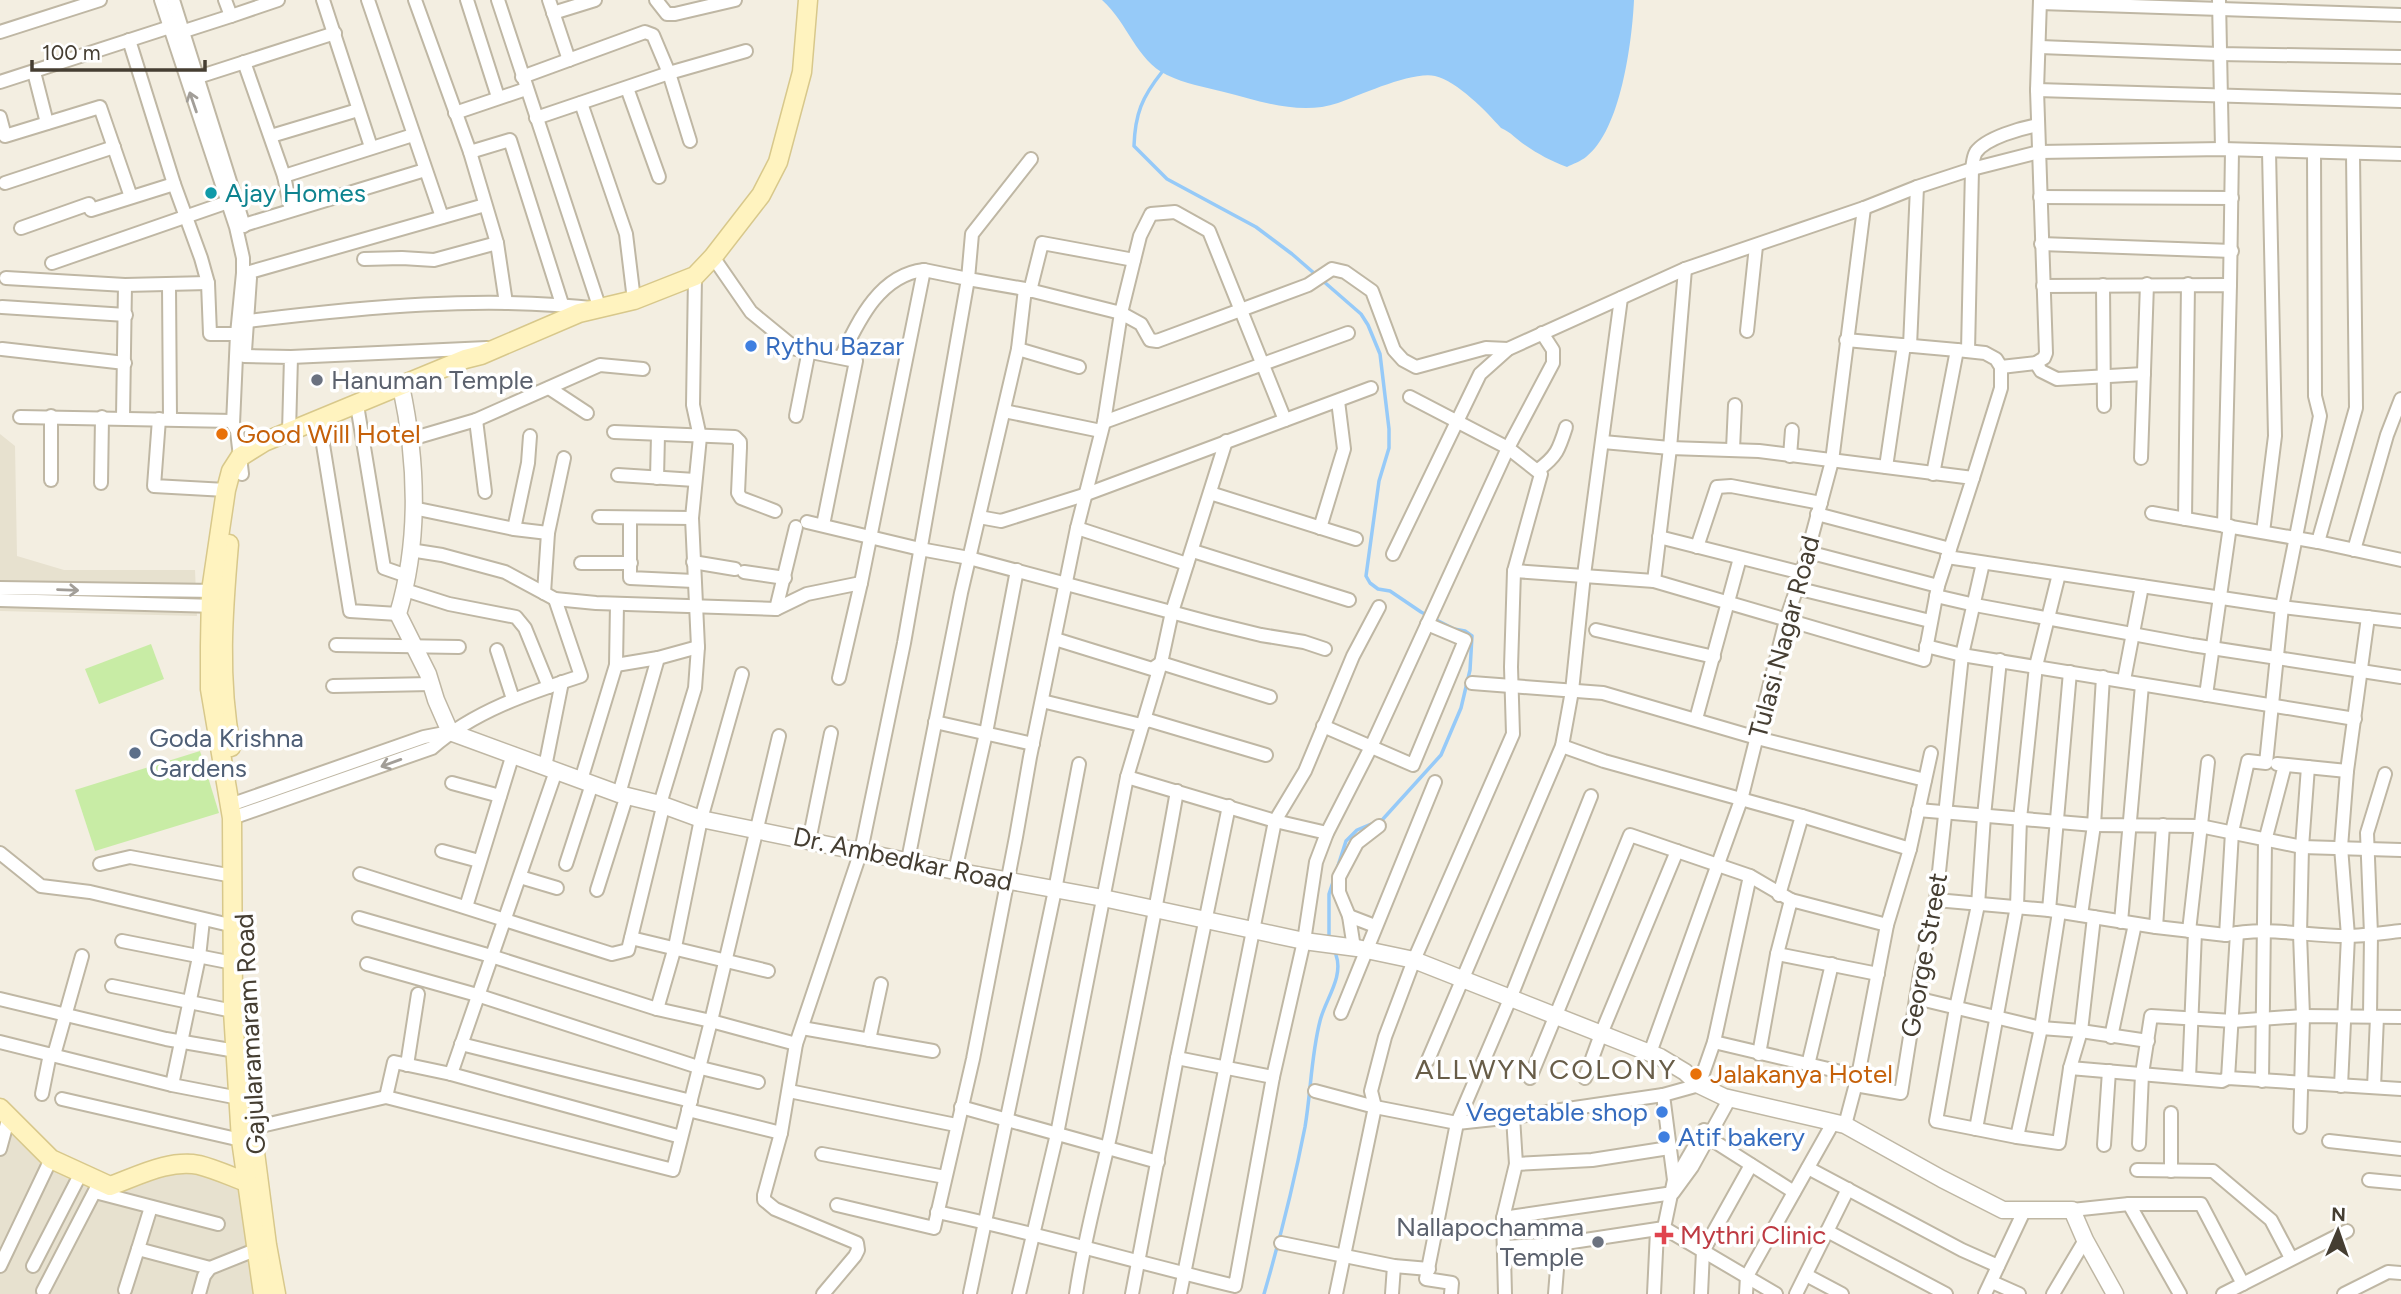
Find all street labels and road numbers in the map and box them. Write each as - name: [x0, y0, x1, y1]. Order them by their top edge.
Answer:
- street label: Tulasi Nagar Road: [1742, 532, 1826, 742]
- street label: Dr. Ambedkar Road: [790, 820, 1016, 898]
- street label: George Street: [1894, 870, 1954, 1040]
- street label: Gajularamaram Road: [228, 913, 272, 1155]

